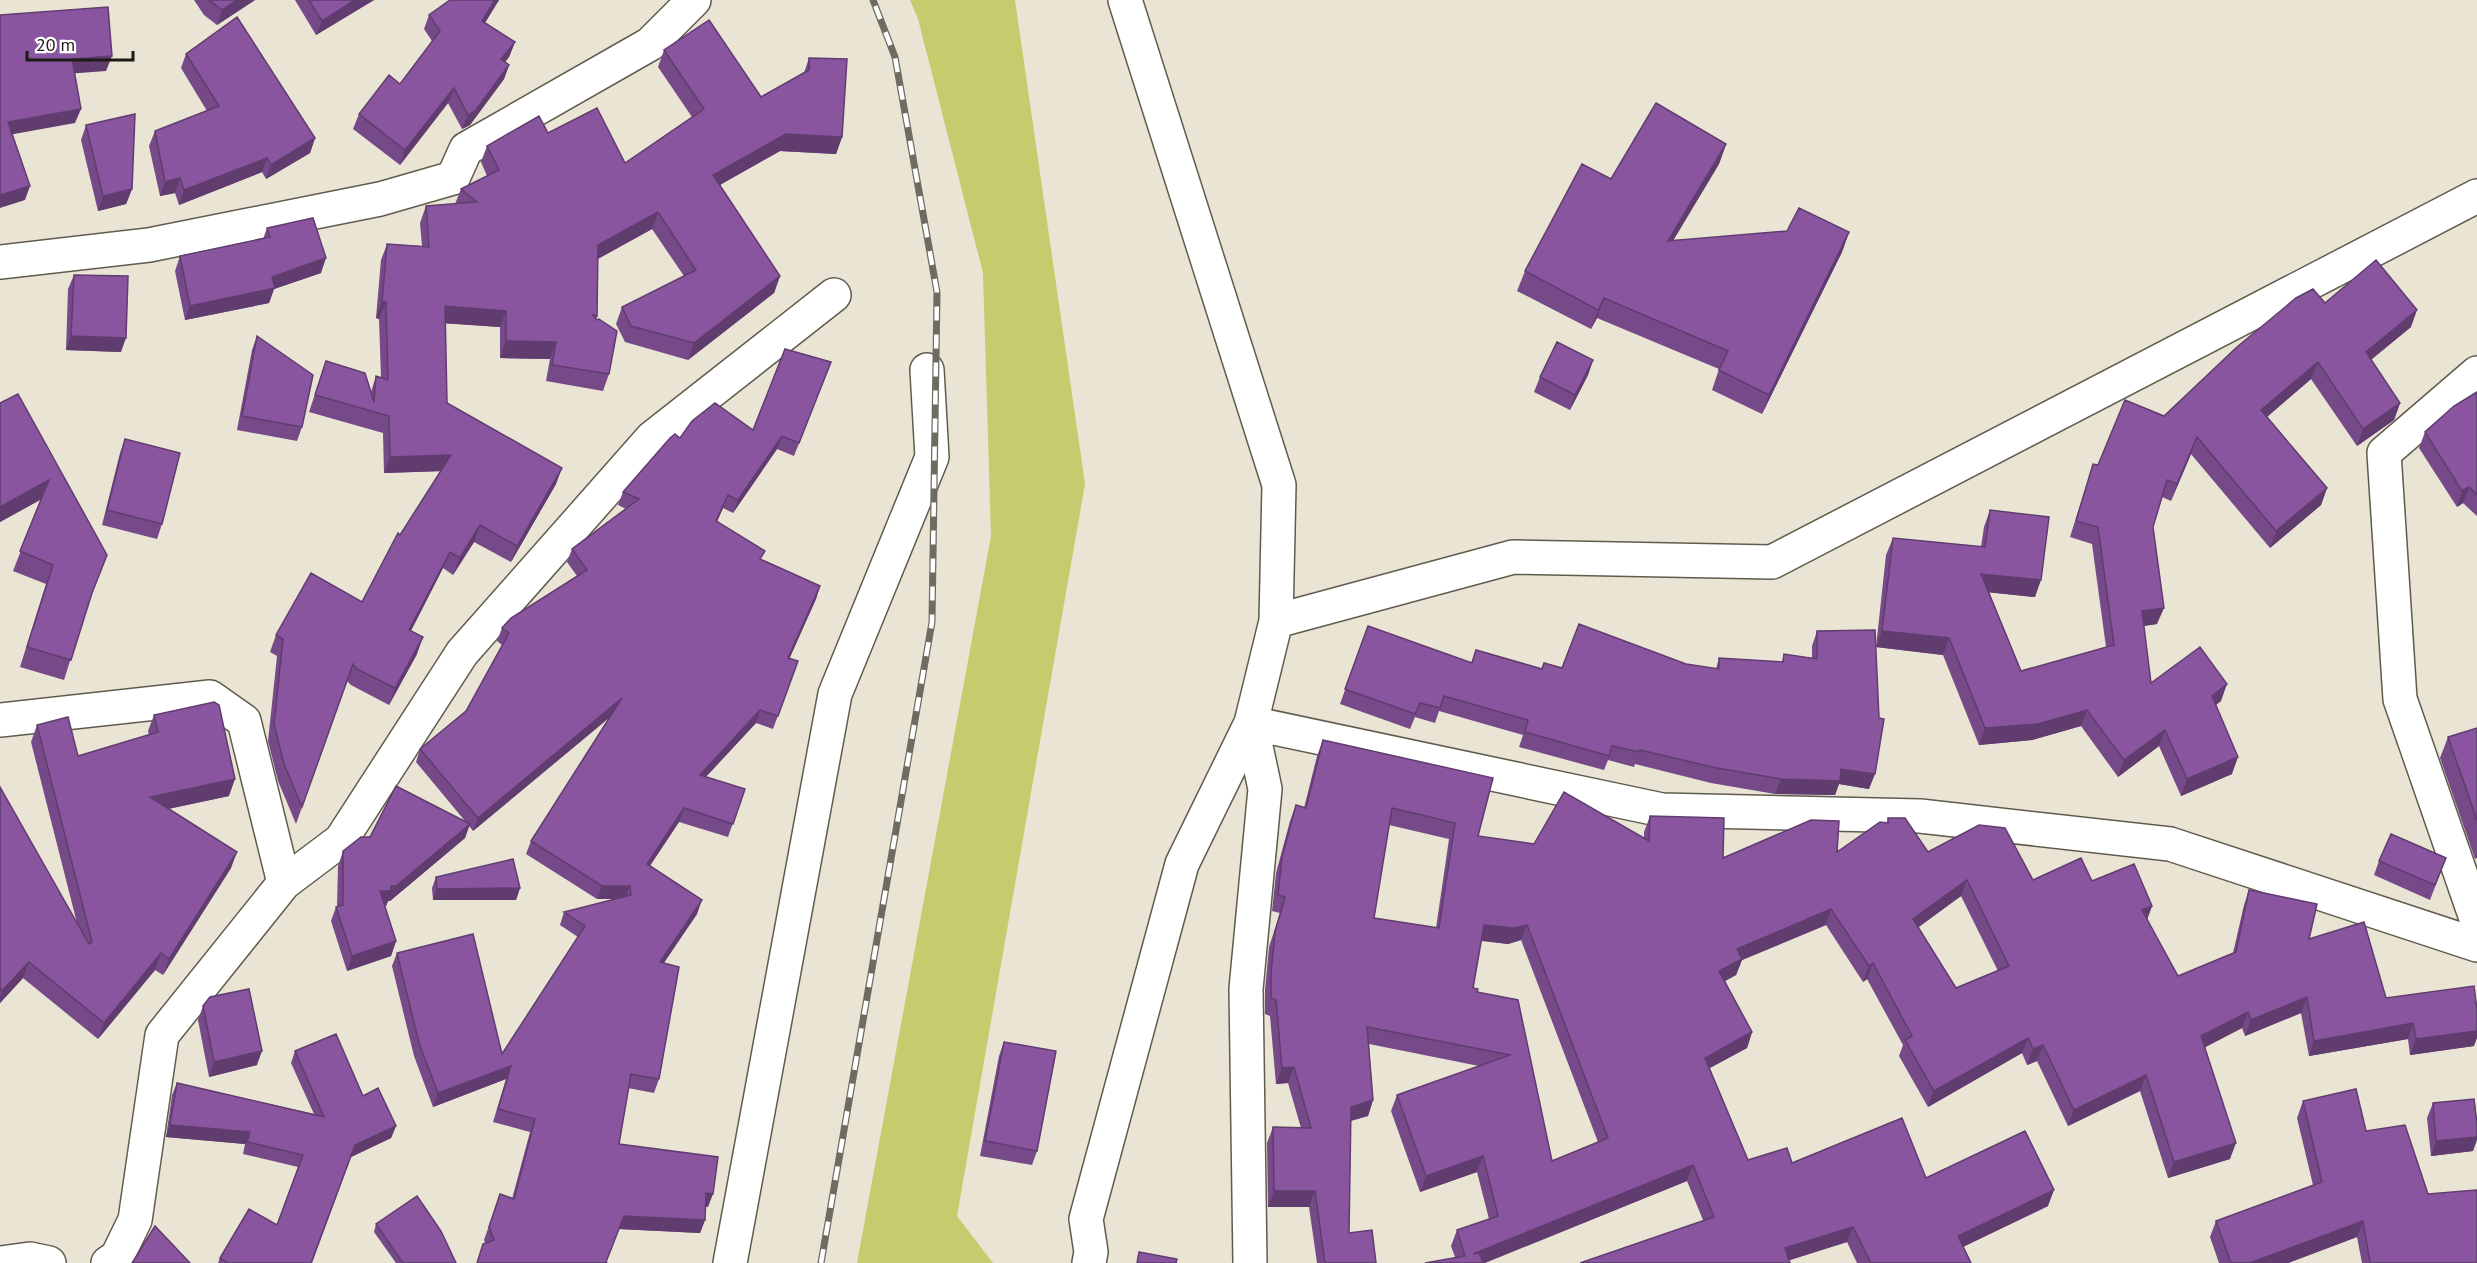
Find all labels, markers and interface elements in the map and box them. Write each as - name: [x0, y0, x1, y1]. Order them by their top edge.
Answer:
- scale bar: [27, 24, 134, 62]
- text: 20 m: [36, 33, 75, 56]

